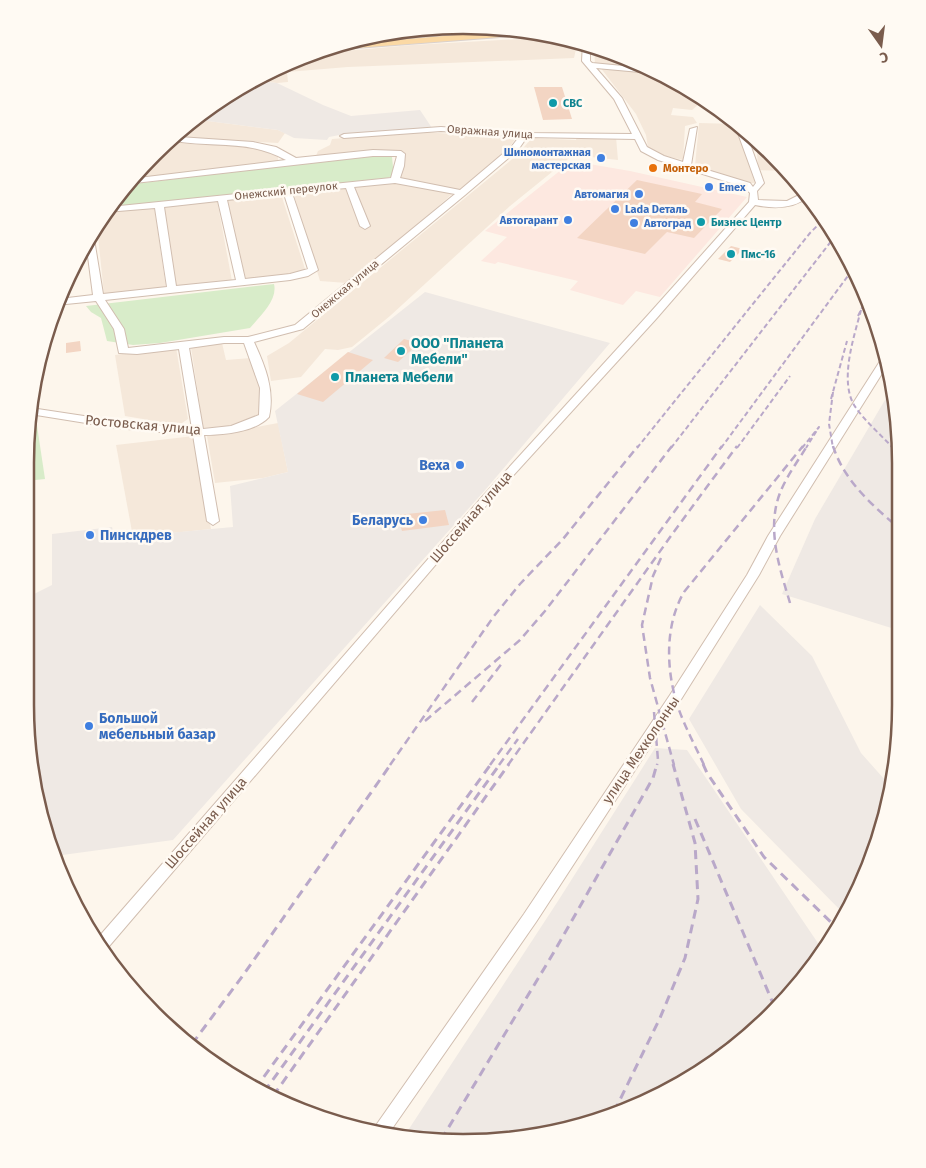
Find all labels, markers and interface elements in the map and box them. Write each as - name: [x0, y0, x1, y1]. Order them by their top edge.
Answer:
- north arrow: [856, 20, 906, 70]
- text: С: [878, 48, 890, 66]
- marker: СВС: [547, 97, 559, 109]
- place label: СВС: [563, 97, 583, 110]
- street label: Овражная улица: [447, 123, 533, 141]
- place label: Шиномонтажная мастерская: [504, 146, 591, 172]
- marker: Шиномонтажная мастерская: [595, 152, 607, 164]
- marker: Монтеро: [647, 162, 659, 174]
- place label: Монтеро: [663, 162, 709, 175]
- street label: Онежский переулок: [234, 179, 339, 203]
- marker: Emex: [703, 181, 715, 193]
- place label: Emex: [719, 181, 746, 194]
- place label: Автомагия: [573, 188, 629, 201]
- marker: Автомагия: [633, 188, 645, 200]
- marker: Lada Dеталь: [609, 203, 621, 215]
- place label: Lada Dеталь: [625, 203, 688, 216]
- place label: Автогарант: [499, 214, 559, 227]
- marker: Автогарант: [562, 214, 574, 226]
- marker: Бизнес Центр: [695, 216, 707, 228]
- place label: Бизнес Центр: [711, 216, 782, 229]
- marker: Автоград: [628, 217, 640, 229]
- place label: Автоград: [643, 217, 691, 230]
- marker: Пмс-16: [725, 248, 737, 260]
- place label: Пмс-16: [741, 248, 776, 261]
- street label: Онежская улица: [309, 257, 381, 321]
- place label: ООО "Планета Мебели": [411, 335, 504, 368]
- marker: ООО "Планета Мебели": [395, 345, 407, 357]
- place label: Планета Мебели: [345, 369, 453, 386]
- marker: Планета Мебели: [329, 371, 341, 383]
- street label: Ростовская улица: [84, 411, 202, 439]
- place label: Веха: [419, 457, 450, 474]
- marker: Веха: [454, 459, 466, 471]
- street label: Шоссейная улица: [426, 468, 516, 566]
- place label: Беларусь: [352, 512, 414, 529]
- marker: Беларусь: [417, 514, 429, 526]
- place label: Пинскдрев: [100, 527, 172, 544]
- marker: Пинскдрев: [84, 529, 96, 541]
- street label: улица Мехколонны: [599, 693, 683, 807]
- place label: Большой мебельный базар: [99, 710, 216, 743]
- marker: Большой мебельный базар: [83, 720, 95, 732]
- street label: Шоссейная улица: [161, 774, 251, 872]

